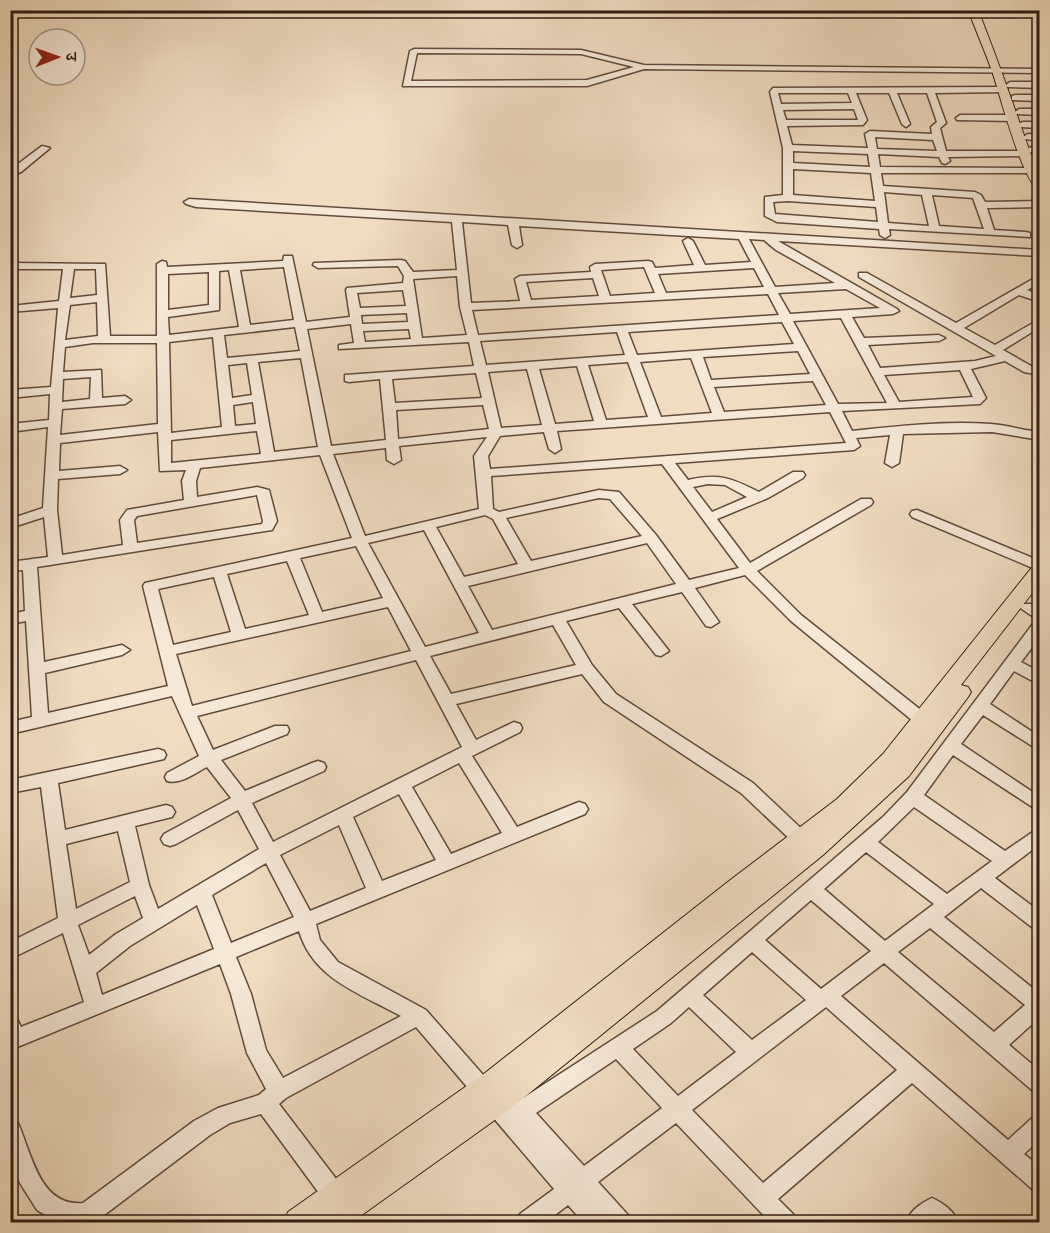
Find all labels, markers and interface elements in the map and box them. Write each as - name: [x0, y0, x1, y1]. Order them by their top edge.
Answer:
- north arrow: [27, 27, 87, 87]
- text: उ: [59, 52, 81, 63]

